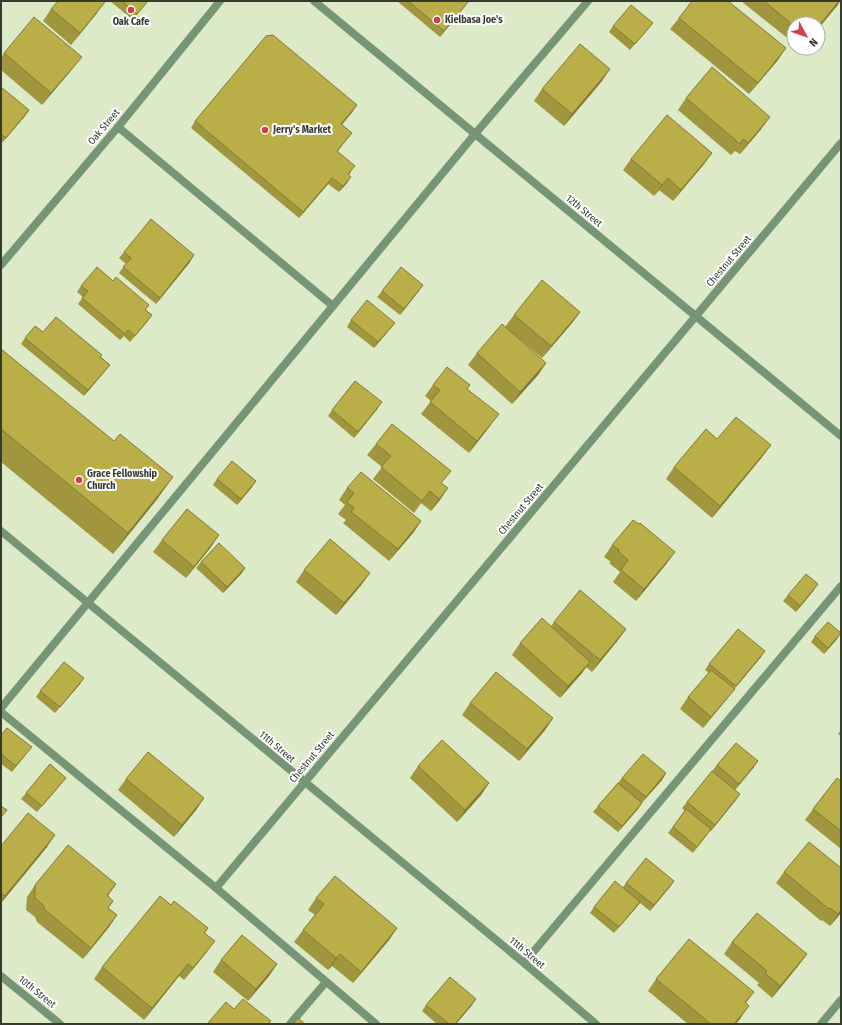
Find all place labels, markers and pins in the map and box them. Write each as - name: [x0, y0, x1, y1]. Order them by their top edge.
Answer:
- marker: Oak Cafe: [126, 5, 136, 15]
- place label: Kielbasa Joe's: [445, 14, 503, 26]
- marker: Kielbasa Joe's: [432, 15, 442, 25]
- place label: Oak Cafe: [113, 16, 149, 28]
- place label: Jerry's Market: [272, 124, 332, 136]
- marker: Jerry's Market: [260, 125, 270, 135]
- place label: Grace Fellowship Church: [87, 468, 158, 492]
- marker: Grace Fellowship Church: [74, 475, 84, 485]

